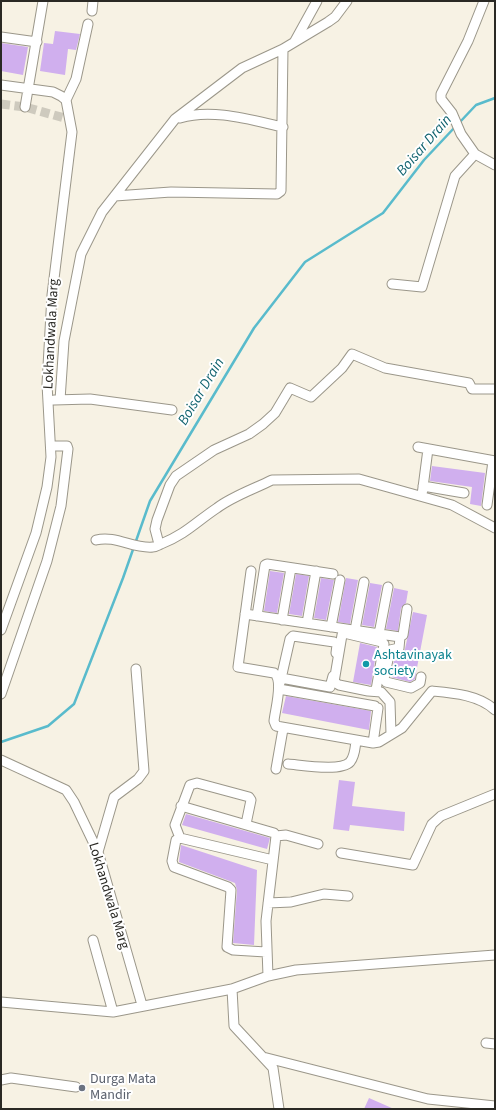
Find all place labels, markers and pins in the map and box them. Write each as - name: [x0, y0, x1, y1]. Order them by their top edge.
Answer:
- place label: Ashtavinayak society: [374, 648, 452, 680]
- marker: Ashtavinayak society: [361, 659, 371, 669]
- place label: Durga Mata Mandir: [90, 1072, 156, 1104]
- marker: Durga Mata Mandir: [77, 1083, 87, 1093]

